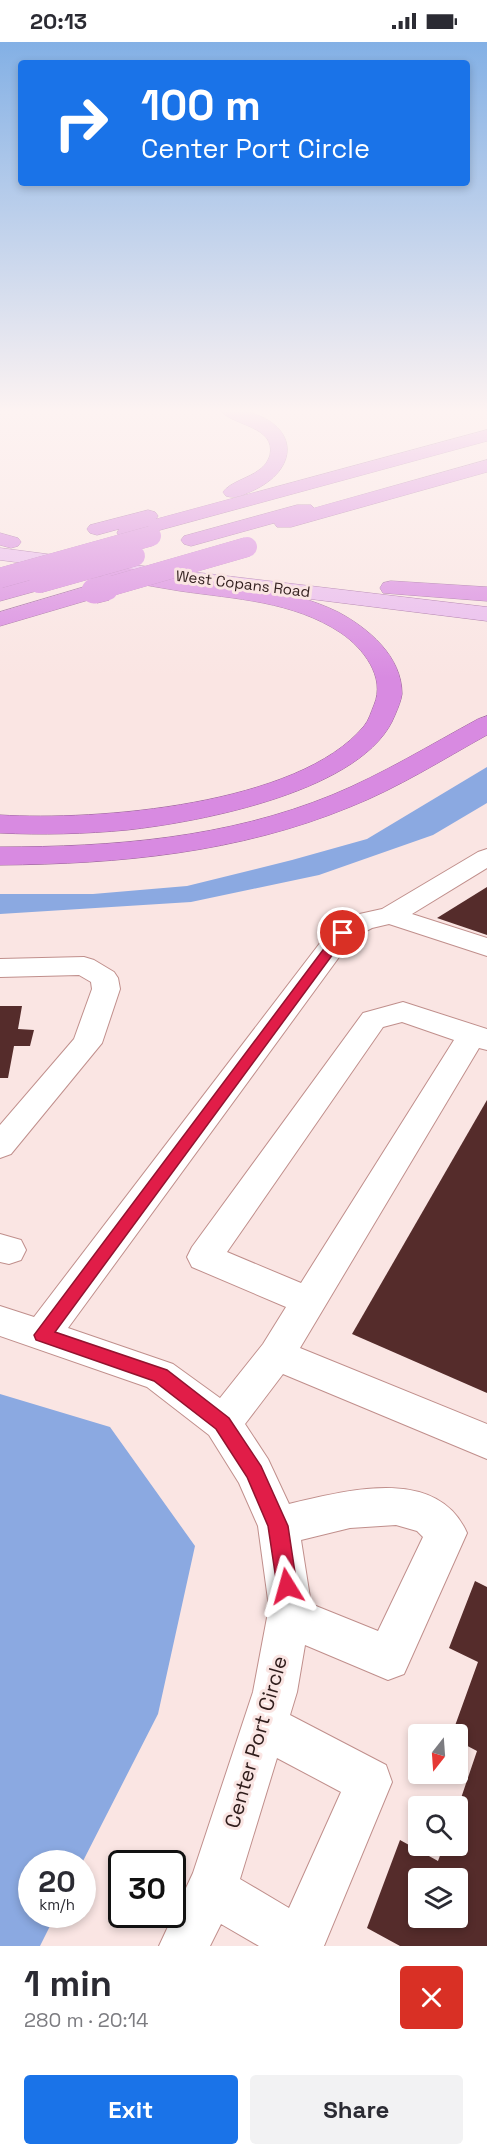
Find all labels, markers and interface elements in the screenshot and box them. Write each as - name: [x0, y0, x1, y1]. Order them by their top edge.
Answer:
- text: 20:13: [30, 7, 87, 35]
- text: 100 m: [141, 79, 261, 132]
- icon: right: [42, 84, 120, 162]
- text: Center Port Circle: [141, 131, 370, 166]
- street label: West Copans Road: [175, 566, 311, 601]
- pin: [317, 907, 368, 958]
- icon: arrive: [326, 916, 359, 949]
- position arrow: [255, 1554, 319, 1618]
- street label: Center Port Circle: [218, 1653, 293, 1831]
- north arrow: [408, 1724, 468, 1784]
- map controls: [408, 1724, 468, 1928]
- button: search: [408, 1796, 468, 1856]
- speed limit sign: 30: [108, 1850, 186, 1928]
- text: 20: [38, 1862, 76, 1901]
- button: layers: [408, 1868, 468, 1928]
- text: km/h: [39, 1895, 75, 1914]
- text: 1 min: [24, 1961, 112, 2007]
- button: close: [400, 1966, 463, 2029]
- text: 280 m · 20:14: [24, 2007, 149, 2033]
- button: Exit: [24, 2075, 238, 2144]
- button: Share: [250, 2075, 463, 2144]

